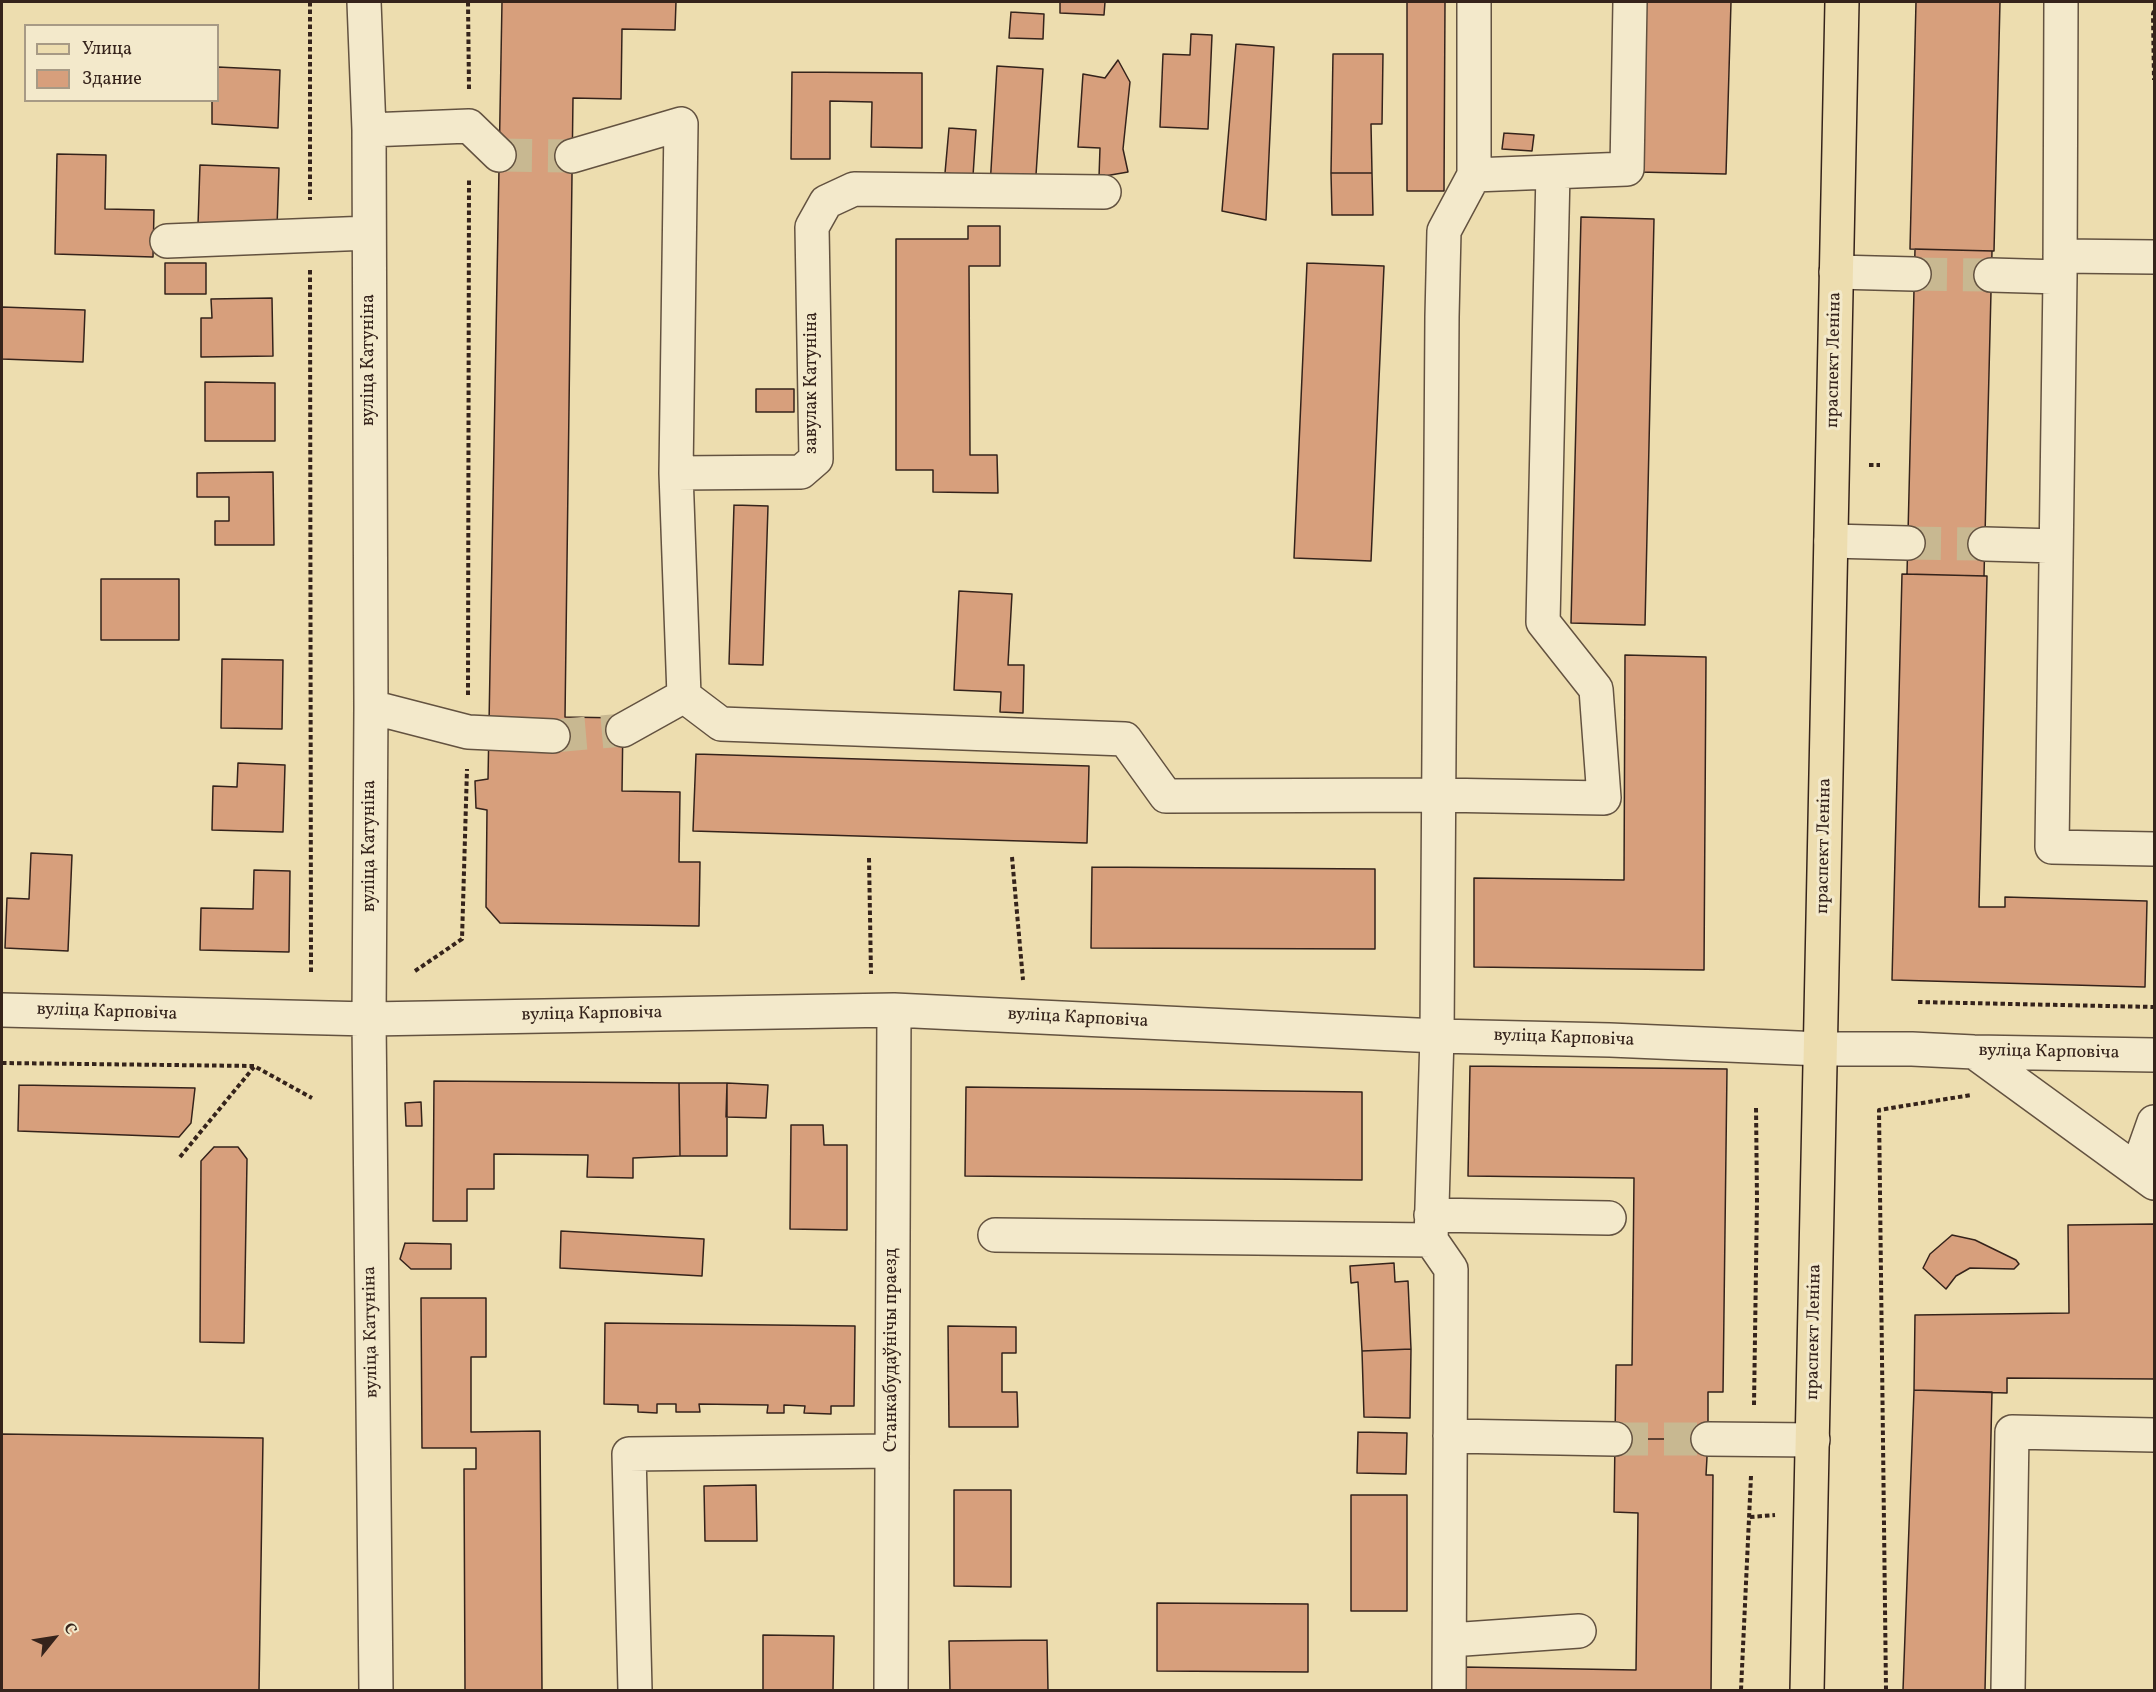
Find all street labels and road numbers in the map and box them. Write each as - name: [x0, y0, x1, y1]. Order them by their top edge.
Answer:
- street label: праспект Леніна: [1823, 292, 1847, 428]
- street label: вуліца Катуніна: [359, 294, 381, 426]
- street label: завулак Катуніна: [802, 312, 824, 454]
- street label: праспект Леніна: [1813, 778, 1837, 914]
- street label: вуліца Катуніна: [360, 780, 382, 912]
- street label: вуліца Карповіча: [36, 1000, 178, 1026]
- street label: вуліца Карповіча: [521, 1003, 663, 1027]
- street label: вуліца Карповіча: [1007, 1005, 1149, 1033]
- street label: вуліца Карповіча: [1493, 1026, 1635, 1052]
- street label: вуліца Карповіча: [1978, 1041, 2120, 1065]
- street label: Станкабудаўнічы праезд: [882, 1248, 904, 1452]
- street label: праспект Леніна: [1803, 1264, 1827, 1400]
- street label: вуліца Катуніна: [360, 1266, 384, 1398]

